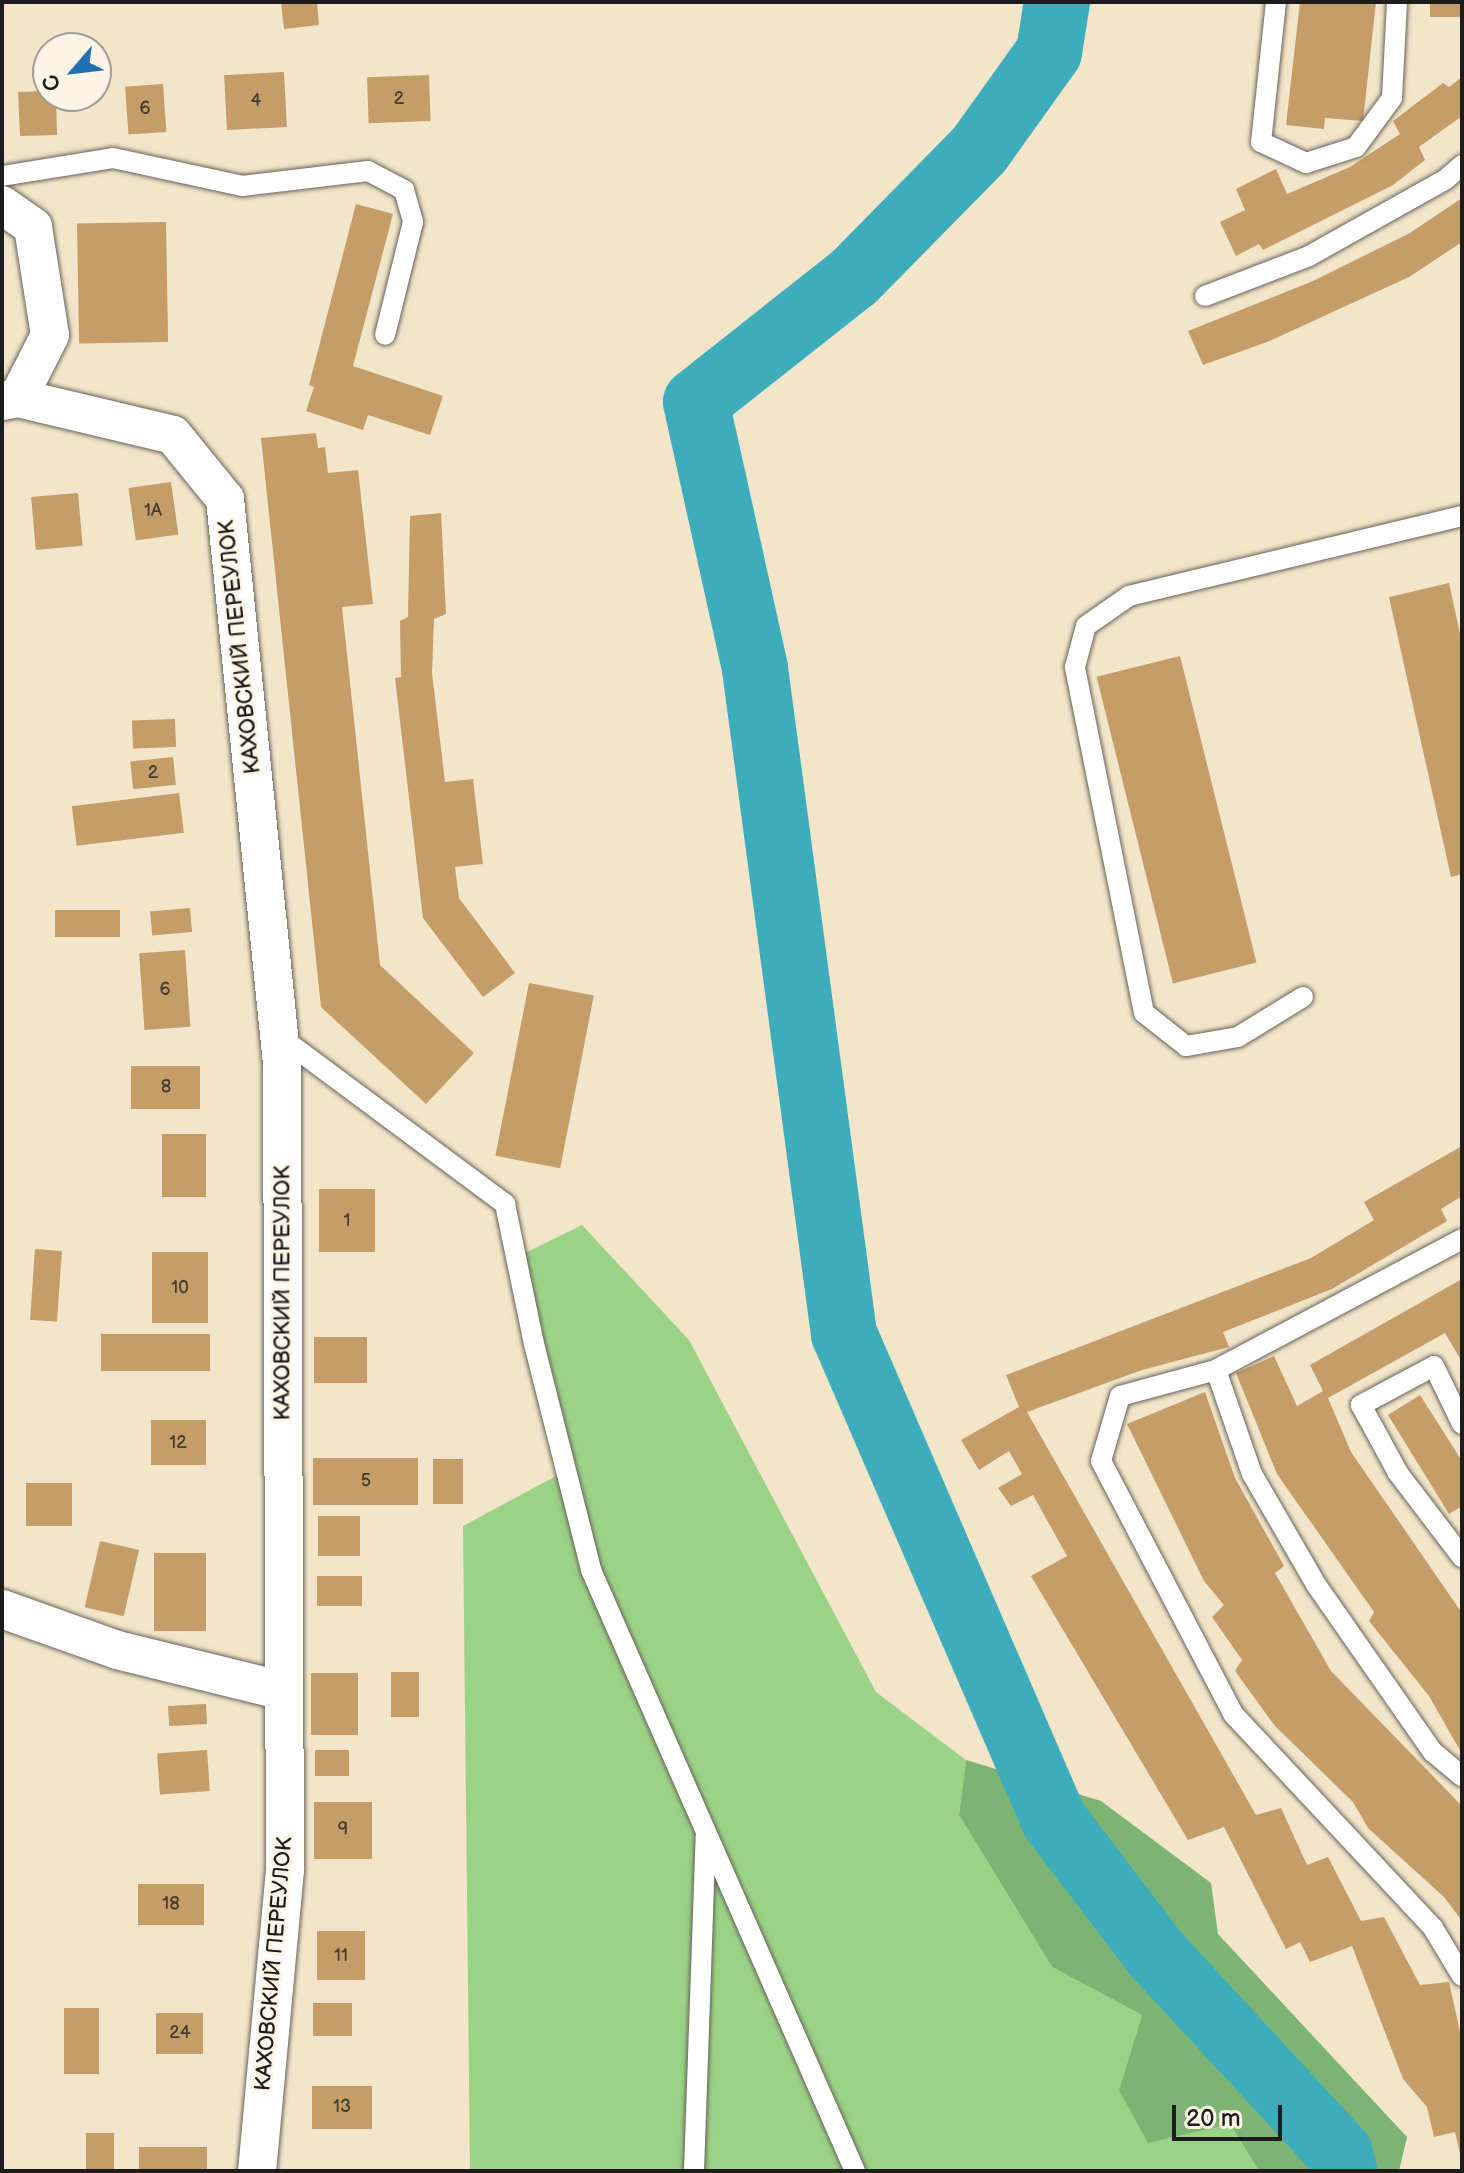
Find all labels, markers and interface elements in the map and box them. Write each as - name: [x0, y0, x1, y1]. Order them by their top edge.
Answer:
- north arrow: [32, 32, 112, 112]
- text: С: [37, 69, 68, 96]
- house number: 2: [394, 88, 404, 110]
- house number: 4: [251, 90, 261, 112]
- house number: 6: [140, 98, 150, 120]
- house number: 1А: [144, 500, 162, 522]
- street label: КАХОВСКИЙ ПЕРЕУЛОК: [214, 519, 266, 775]
- house number: 2: [148, 762, 158, 784]
- house number: 6: [160, 979, 170, 1001]
- house number: 8: [161, 1076, 171, 1098]
- street label: КАХОВСКИЙ ПЕРЕУЛОК: [270, 1165, 296, 1421]
- house number: 1: [344, 1210, 350, 1232]
- house number: 10: [171, 1277, 189, 1299]
- house number: 12: [169, 1432, 187, 1454]
- house number: 5: [361, 1470, 371, 1492]
- house number: 9: [338, 1819, 348, 1841]
- street label: КАХОВСКИЙ ПЕРЕУЛОК: [250, 1836, 298, 2092]
- house number: 18: [162, 1893, 180, 1915]
- house number: 11: [334, 1945, 348, 1967]
- house number: 24: [169, 2022, 191, 2044]
- scale bar: [1176, 2089, 1286, 2139]
- house number: 13: [333, 2096, 351, 2118]
- text: 20 m: [1186, 2104, 1241, 2133]

